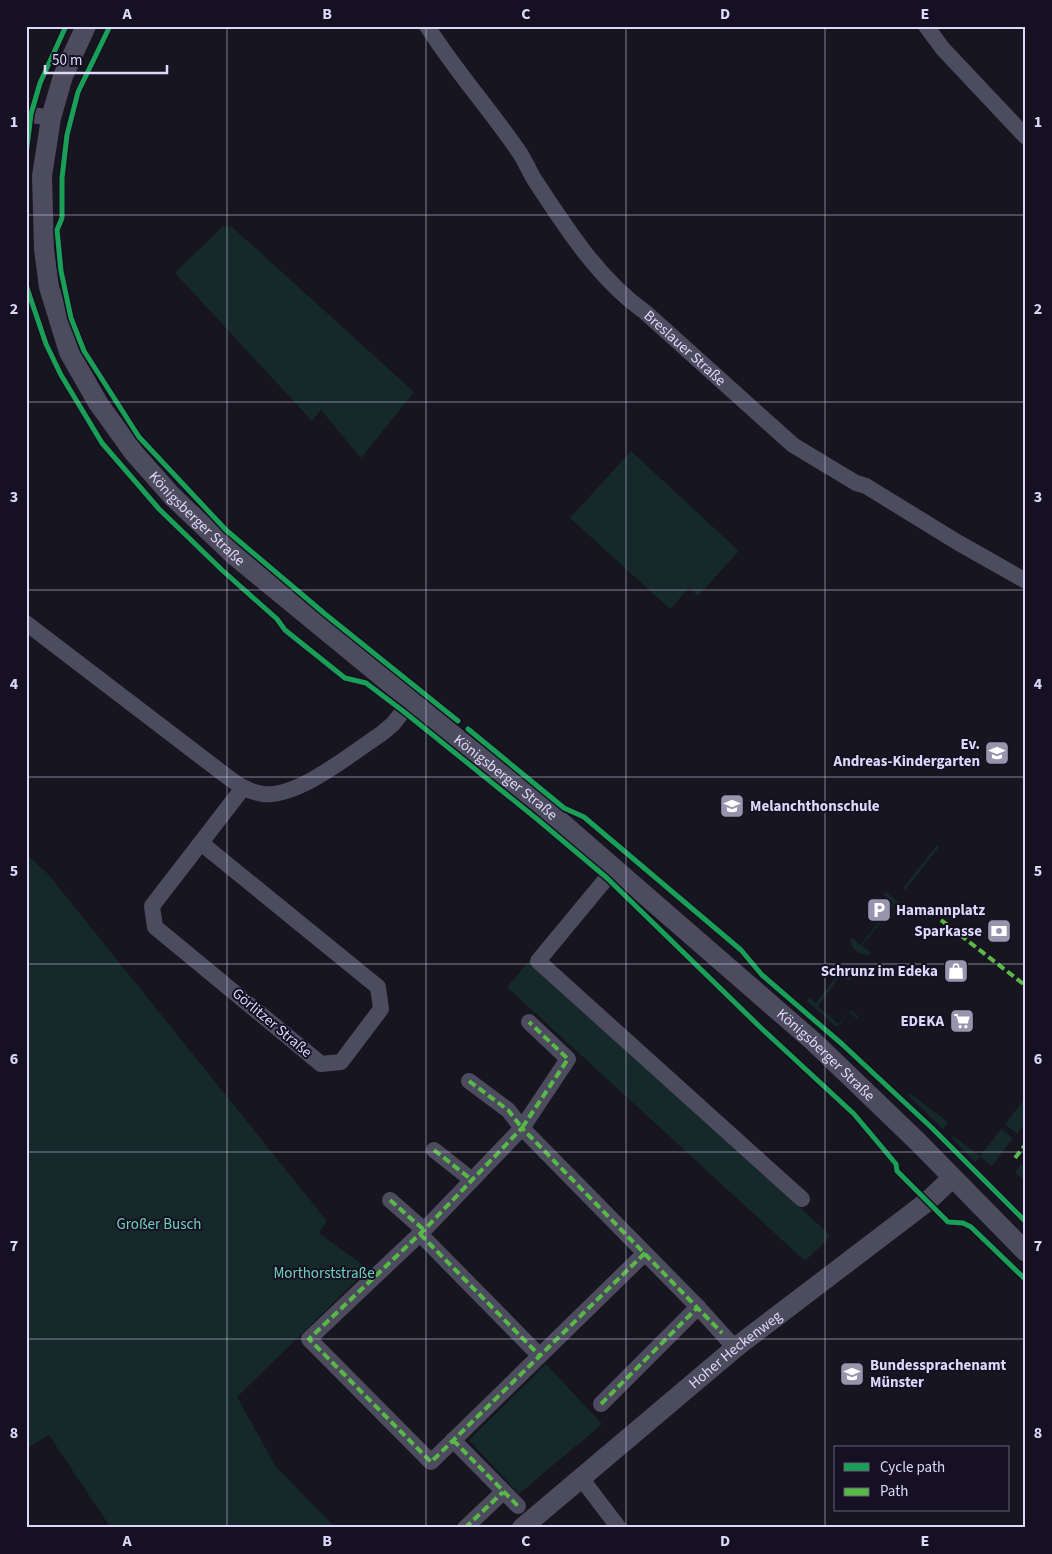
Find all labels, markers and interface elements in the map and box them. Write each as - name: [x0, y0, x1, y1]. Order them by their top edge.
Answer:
- text: A: [121, 3, 132, 25]
- text: B: [322, 3, 332, 25]
- text: C: [521, 3, 531, 25]
- text: D: [720, 3, 730, 25]
- text: E: [921, 3, 929, 25]
- scale bar: [45, 42, 168, 74]
- text: 50 m: [52, 50, 82, 71]
- text: 1: [10, 111, 18, 133]
- text: 1: [1034, 111, 1042, 133]
- text: 2: [10, 298, 18, 320]
- text: 2: [1034, 298, 1042, 320]
- street label: Breslauer Straße: [639, 305, 731, 391]
- street label: Königsberger Straße: [144, 466, 250, 571]
- text: 3: [10, 486, 18, 508]
- text: 3: [1034, 486, 1042, 508]
- text: 4: [10, 673, 19, 695]
- text: 4: [1034, 673, 1043, 695]
- street label: Königsberger Straße: [449, 729, 562, 825]
- place label: Ev. Andreas-Kindergarten: [833, 734, 980, 772]
- school or university icon: Ev. Andreas-Kindergarten: [984, 740, 1010, 766]
- school or university icon: Melanchthonschule: [719, 793, 745, 819]
- place label: Melanchthonschule: [750, 796, 880, 817]
- text: 5: [10, 860, 18, 882]
- text: 5: [1034, 860, 1042, 882]
- parking icon: Hamannplatz: [866, 897, 892, 923]
- place label: Hamannplatz: [896, 900, 985, 921]
- bank icon: Sparkasse: [986, 918, 1012, 944]
- place label: Sparkasse: [914, 921, 982, 942]
- shop icon: Schrunz im Edeka: [943, 958, 969, 984]
- place label: Schrunz im Edeka: [821, 961, 938, 982]
- street label: Görlitzer Straße: [228, 983, 316, 1063]
- street label: Königsberger Straße: [772, 1004, 880, 1106]
- supermarket icon: EDEKA: [949, 1008, 975, 1034]
- place label: EDEKA: [900, 1011, 944, 1032]
- text: 6: [10, 1048, 18, 1070]
- text: 6: [1034, 1048, 1042, 1070]
- park label: Großer Busch: [117, 1214, 202, 1235]
- text: 7: [10, 1235, 18, 1257]
- text: 7: [1034, 1235, 1042, 1257]
- park label: Morthorststraße: [273, 1263, 375, 1284]
- street label: Hoher Heckenweg: [684, 1305, 786, 1393]
- place label: Bundessprachenamt Münster: [870, 1355, 1007, 1393]
- school or university icon: Bundessprachenamt Münster: [839, 1361, 865, 1387]
- text: 8: [10, 1422, 18, 1444]
- text: 8: [1034, 1422, 1042, 1444]
- legend: [834, 1446, 1010, 1512]
- text: Cycle path: [880, 1457, 945, 1478]
- text: Path: [880, 1481, 908, 1502]
- text: A: [121, 1530, 132, 1552]
- text: B: [322, 1530, 332, 1552]
- text: C: [521, 1530, 531, 1552]
- text: D: [720, 1530, 730, 1552]
- text: E: [921, 1530, 929, 1552]

